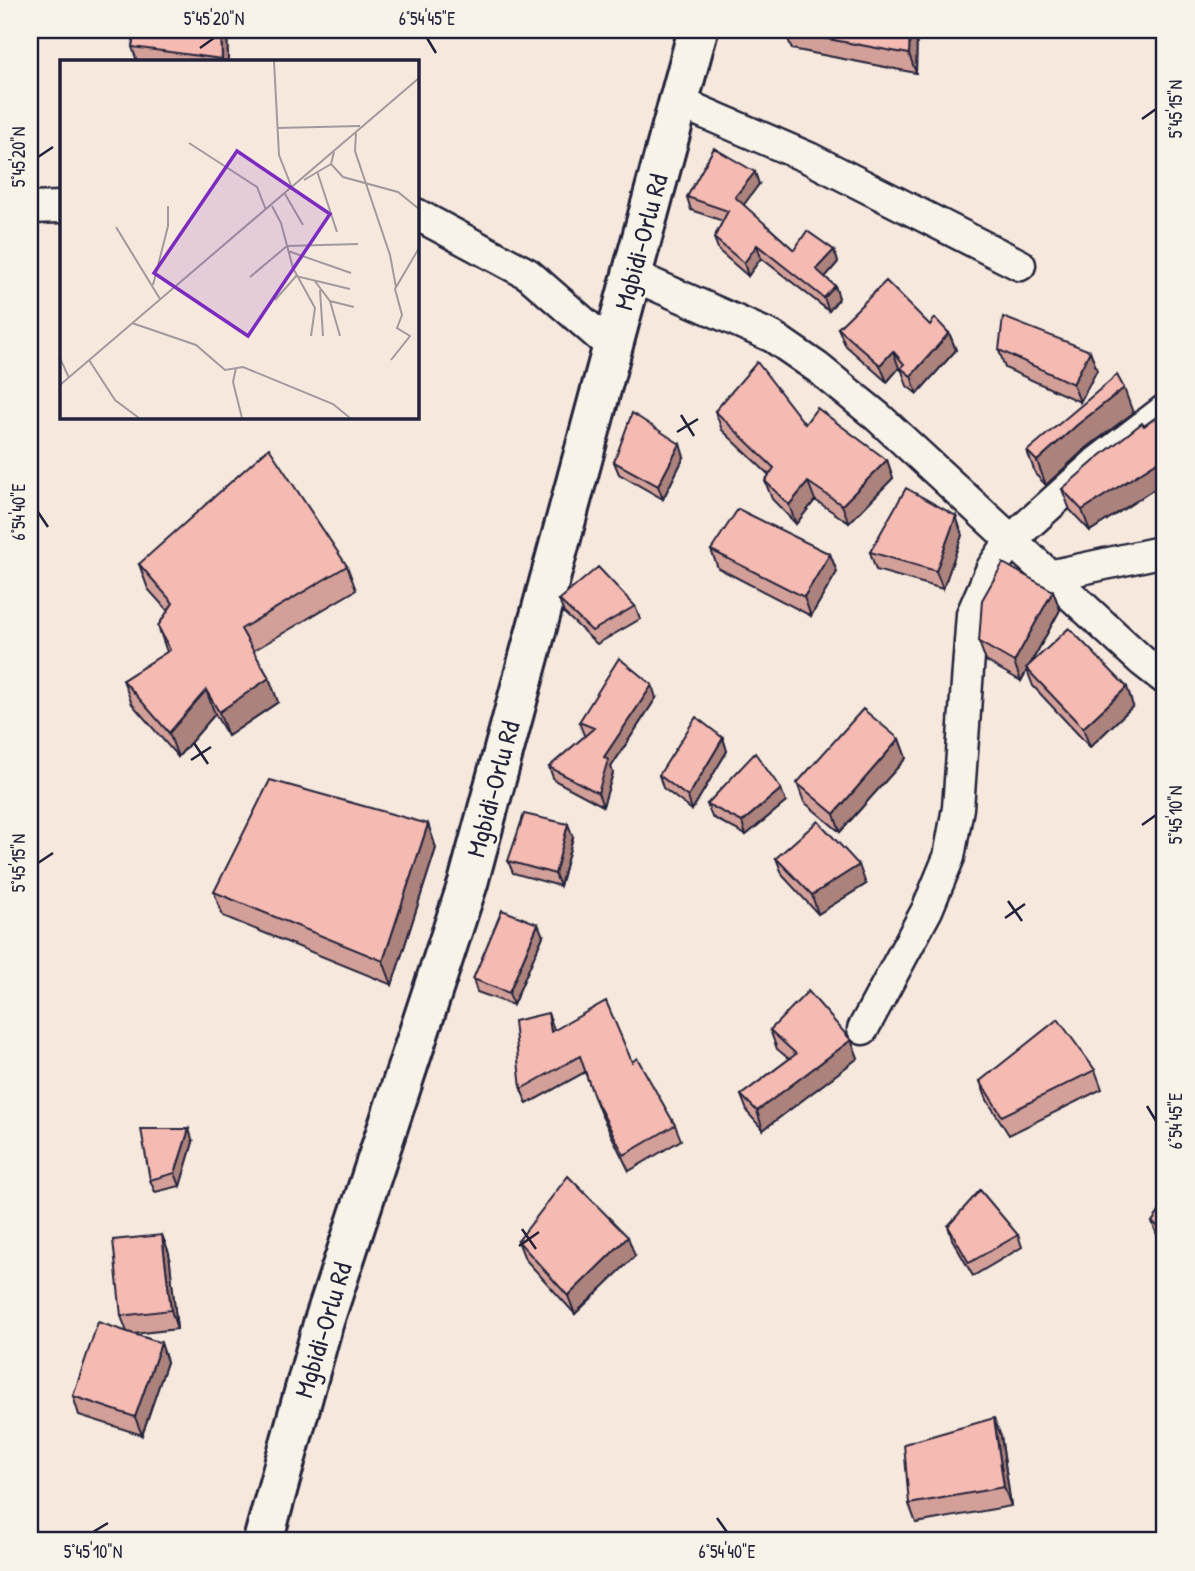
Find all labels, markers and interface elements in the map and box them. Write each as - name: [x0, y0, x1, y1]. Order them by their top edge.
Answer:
- text: 5°45'20"N: [184, 6, 244, 31]
- text: 6°54'45"E: [399, 6, 455, 31]
- inset map: [60, 60, 418, 418]
- text: 5°45'15"N: [1163, 80, 1188, 138]
- text: 5°45'20"N: [6, 127, 31, 187]
- street label: Mgbidi-Orlu Rd: [606, 170, 676, 314]
- text: 6°54'40"E: [6, 484, 31, 540]
- street label: Mgbidi-Orlu Rd: [458, 717, 528, 861]
- text: 5°45'10"N: [1163, 786, 1188, 844]
- text: 5°45'15"N: [6, 834, 31, 892]
- text: 6°54'45"E: [1163, 1093, 1188, 1149]
- street label: Mgbidi-Orlu Rd: [285, 1258, 360, 1402]
- text: 5°45'10"N: [64, 1539, 122, 1564]
- text: 6°54'40"E: [699, 1539, 755, 1564]

